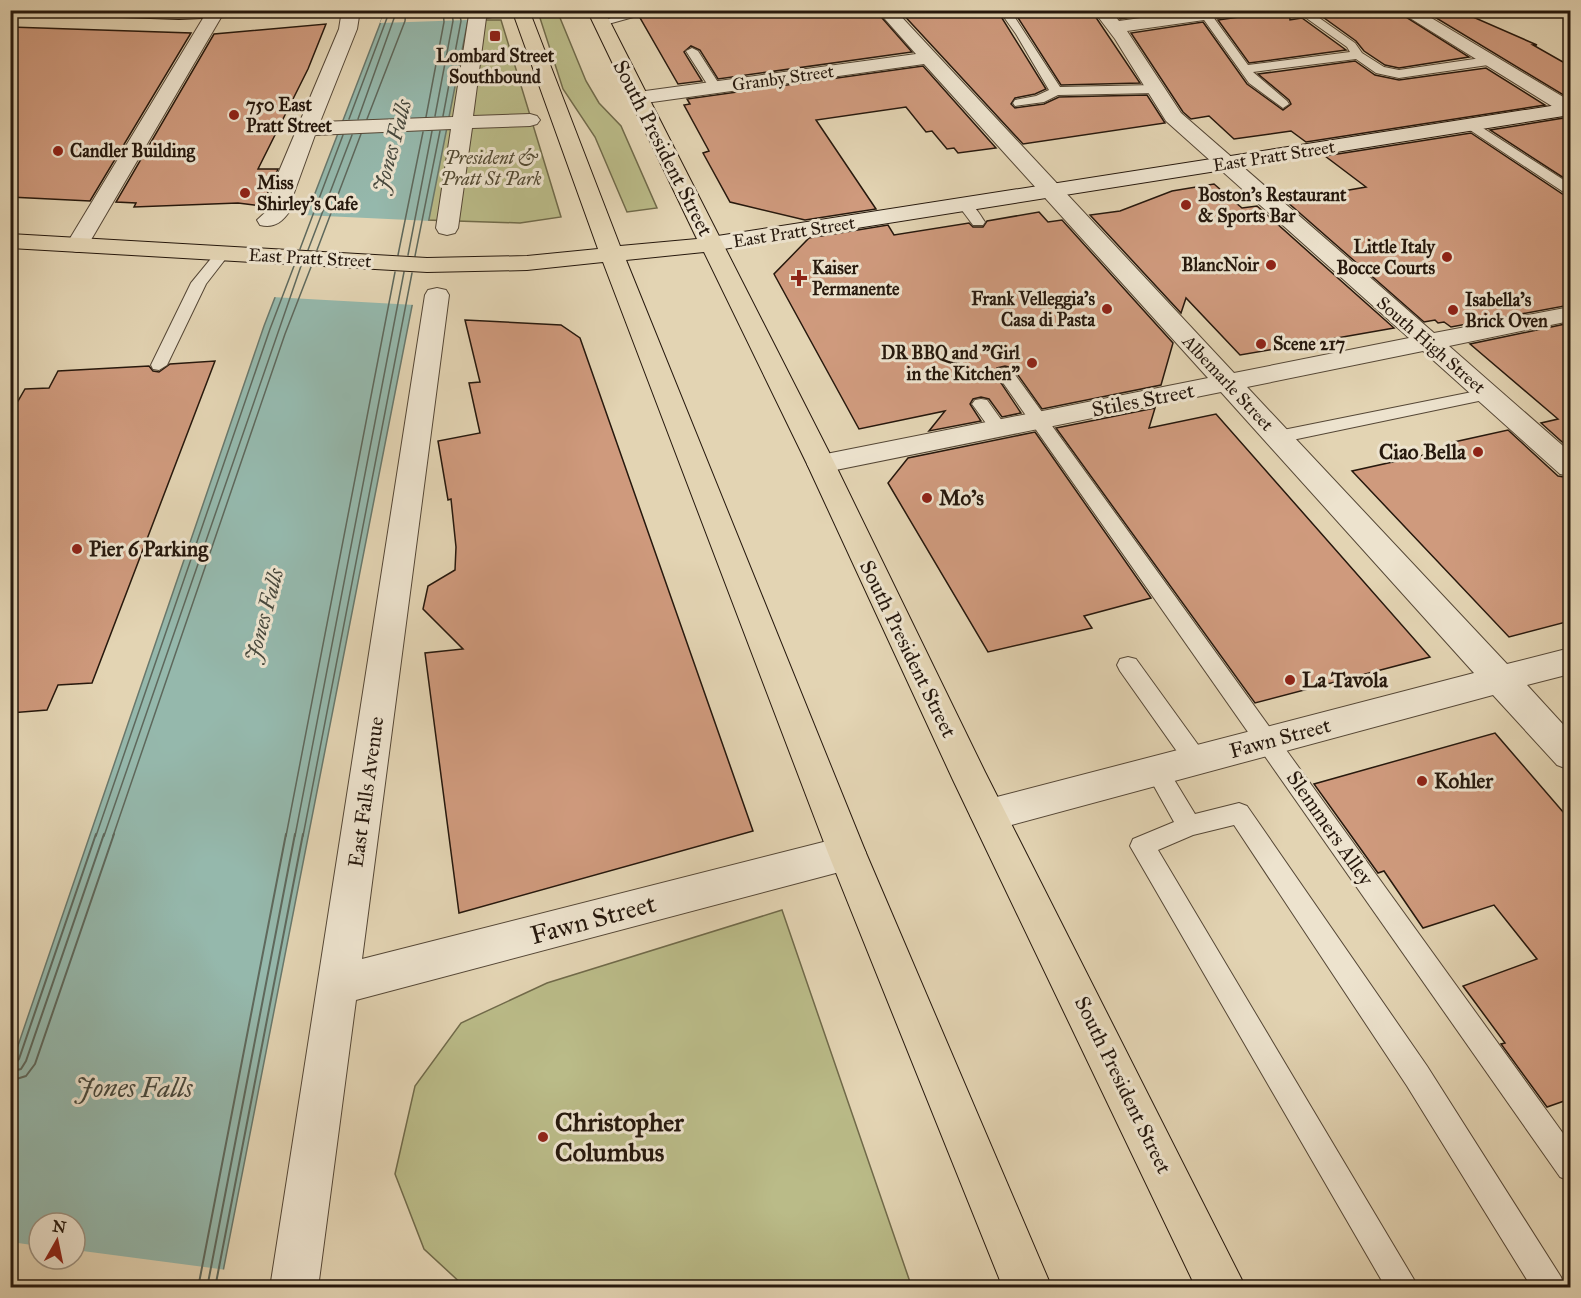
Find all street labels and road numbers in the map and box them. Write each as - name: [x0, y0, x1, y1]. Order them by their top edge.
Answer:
- street label: South President Street: [607, 56, 719, 241]
- street label: Granby Street: [731, 60, 836, 96]
- street label: East Pratt Street: [1211, 135, 1337, 177]
- street label: East Pratt Street: [731, 211, 857, 253]
- street label: East Pratt Street: [248, 244, 373, 272]
- street label: South High Street: [1371, 292, 1490, 399]
- street label: Albemarle Street: [1177, 330, 1279, 436]
- street label: Stiles Street: [1089, 377, 1197, 423]
- street label: South President Street: [854, 556, 962, 742]
- street label: Fawn Street: [1227, 712, 1334, 764]
- street label: East Falls Avenue: [343, 715, 390, 869]
- street label: Slemmers Alley: [1281, 766, 1380, 891]
- street label: Fawn Street: [527, 887, 659, 951]
- street label: South President Street: [1069, 992, 1177, 1178]

